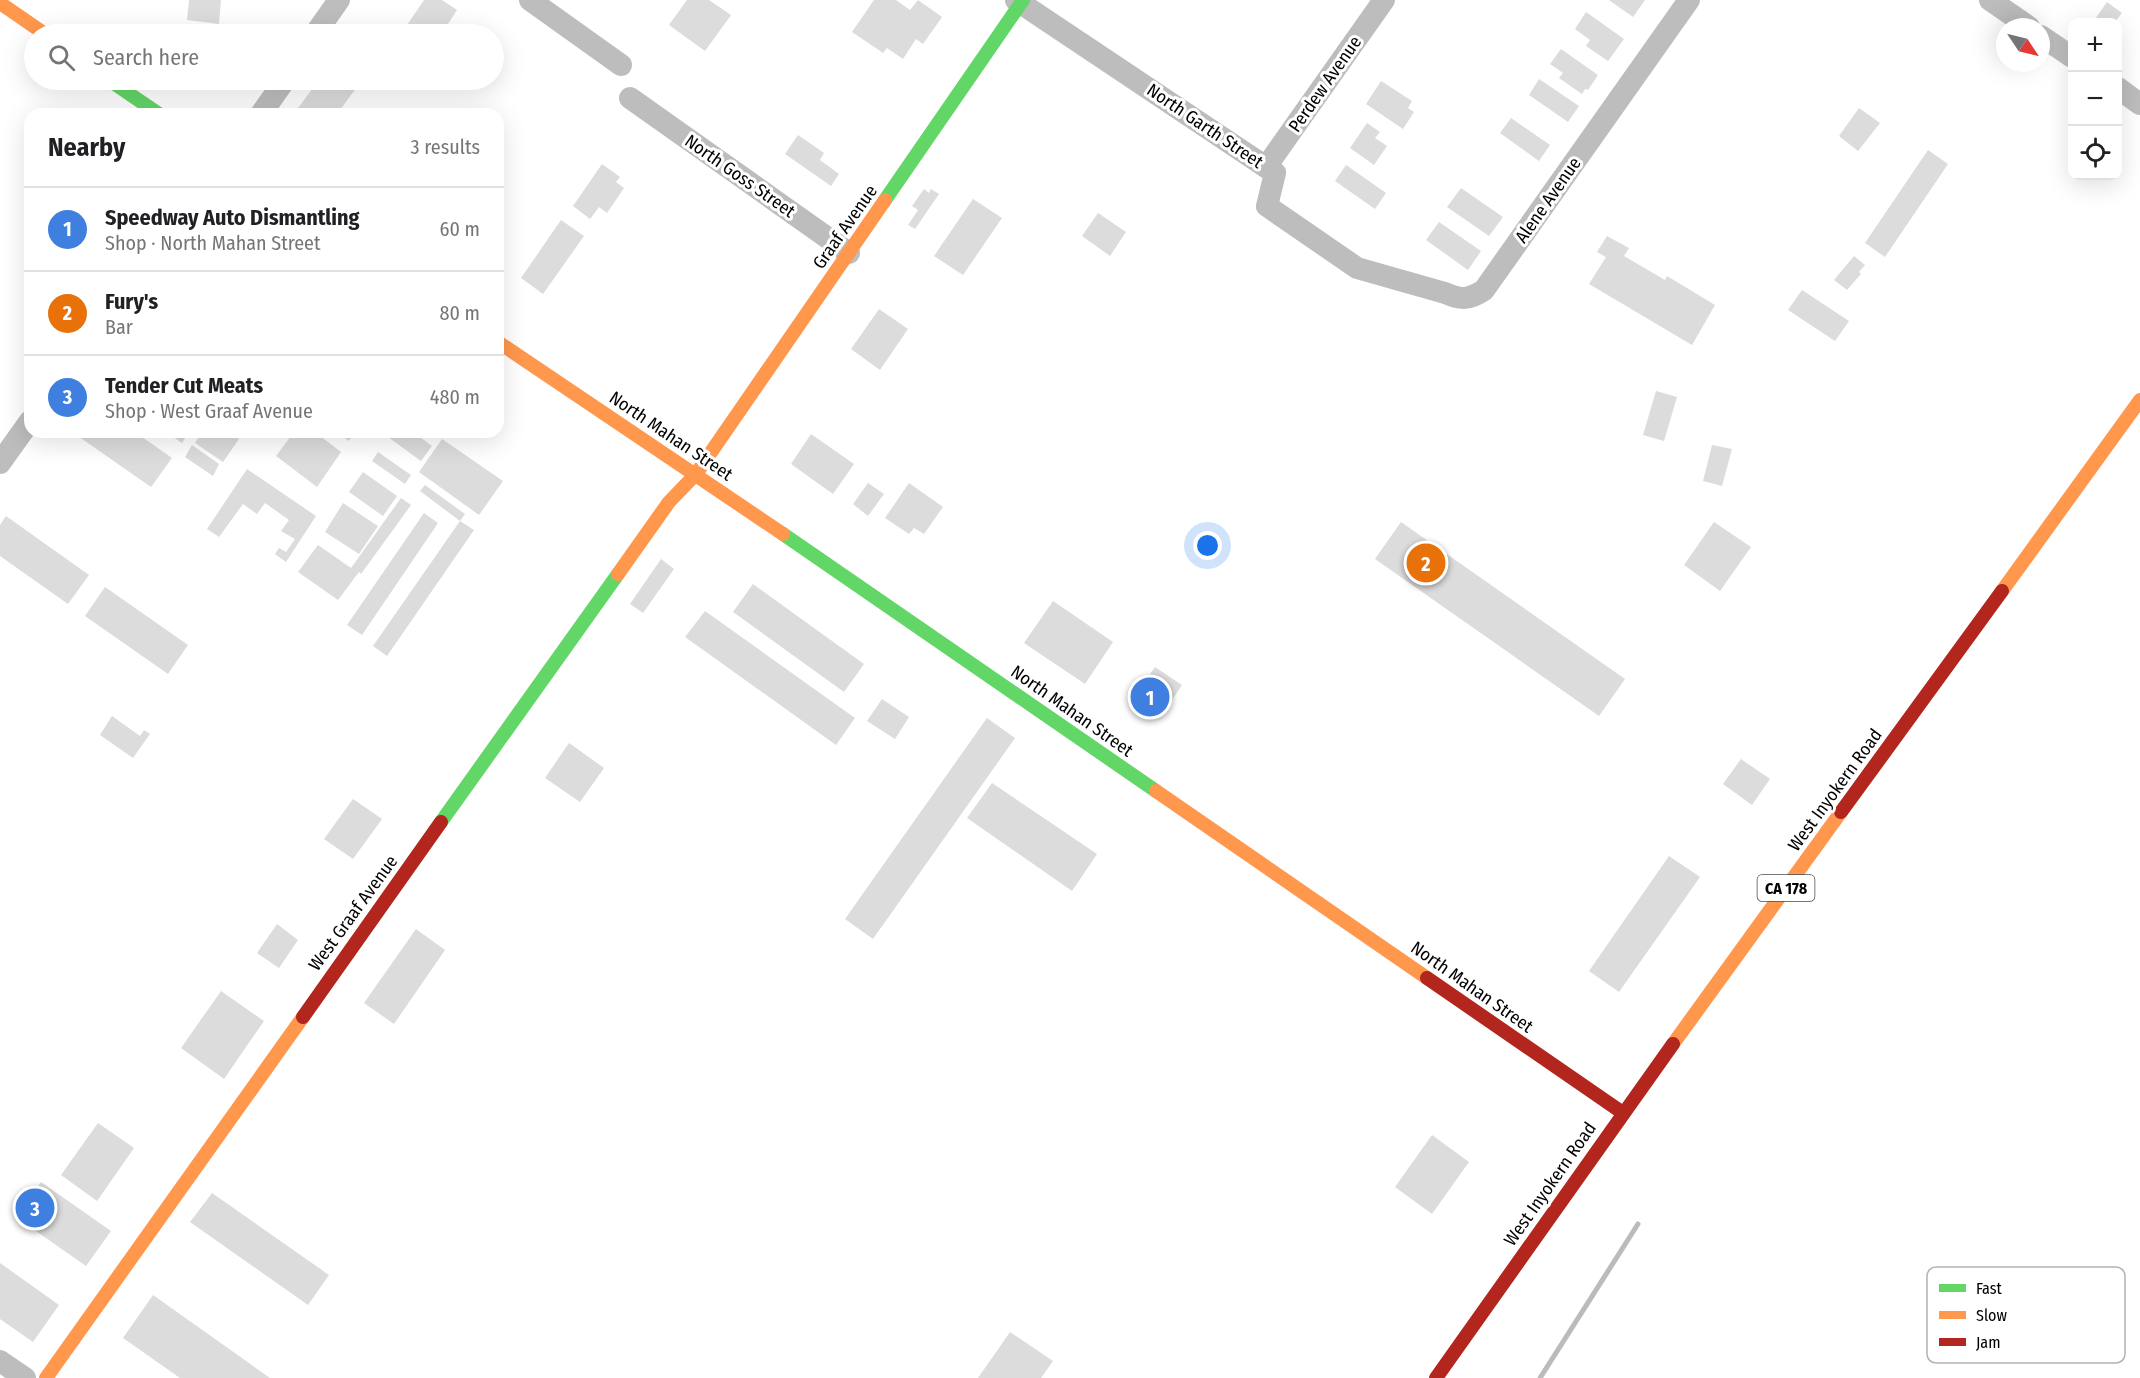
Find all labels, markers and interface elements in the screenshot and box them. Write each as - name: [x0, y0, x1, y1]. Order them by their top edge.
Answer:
- north arrow: [1996, 18, 2050, 72]
- map controls: [2068, 18, 2122, 180]
- button: +: [2068, 18, 2122, 72]
- search box: [24, 24, 504, 90]
- street label: Perdew Avenue: [1284, 32, 1366, 136]
- icon: search: [45, 41, 78, 74]
- text: Search here: [93, 44, 199, 71]
- button: −: [2068, 72, 2122, 126]
- street label: North Garth Street: [1143, 79, 1267, 173]
- button: locate: [2068, 126, 2122, 180]
- street label: North Goss Street: [681, 130, 800, 222]
- text: Nearby: [48, 132, 125, 163]
- text: 3 results: [411, 135, 480, 159]
- street label: Alene Avenue: [1510, 153, 1586, 247]
- street label: Graaf Avenue: [808, 181, 882, 273]
- text: Speedway Auto Dismantling: [105, 204, 359, 231]
- text: 1: [63, 217, 72, 241]
- text: 60 m: [440, 217, 480, 241]
- text: Shop · North Mahan Street: [105, 231, 320, 255]
- text: Fury's: [105, 288, 158, 315]
- text: 2: [63, 301, 72, 325]
- text: 80 m: [440, 301, 480, 325]
- text: Bar: [105, 315, 133, 339]
- text: Tender Cut Meats: [105, 372, 263, 399]
- text: 3: [63, 385, 72, 409]
- text: 480 m: [430, 385, 480, 409]
- street label: North Mahan Street: [605, 387, 737, 485]
- text: Shop · West Graaf Avenue: [105, 399, 313, 423]
- your location: [1193, 531, 1222, 560]
- pin: 2: [1406, 540, 1446, 586]
- street label: North Mahan Street: [1007, 661, 1137, 761]
- pin: 1: [1130, 674, 1170, 720]
- street label: West Inyokern Road: [1783, 725, 1887, 855]
- street label: West Graaf Avenue: [304, 851, 402, 975]
- road number: CA 178: [1758, 875, 1814, 901]
- street label: North Mahan Street: [1407, 937, 1537, 1037]
- street label: West Inyokern Road: [1499, 1118, 1601, 1250]
- pin: 3: [15, 1186, 54, 1230]
- legend: [1927, 1267, 2125, 1363]
- text: Fast: [1976, 1279, 2003, 1298]
- text: Slow: [1976, 1306, 2007, 1325]
- text: Jam: [1976, 1333, 2001, 1352]

